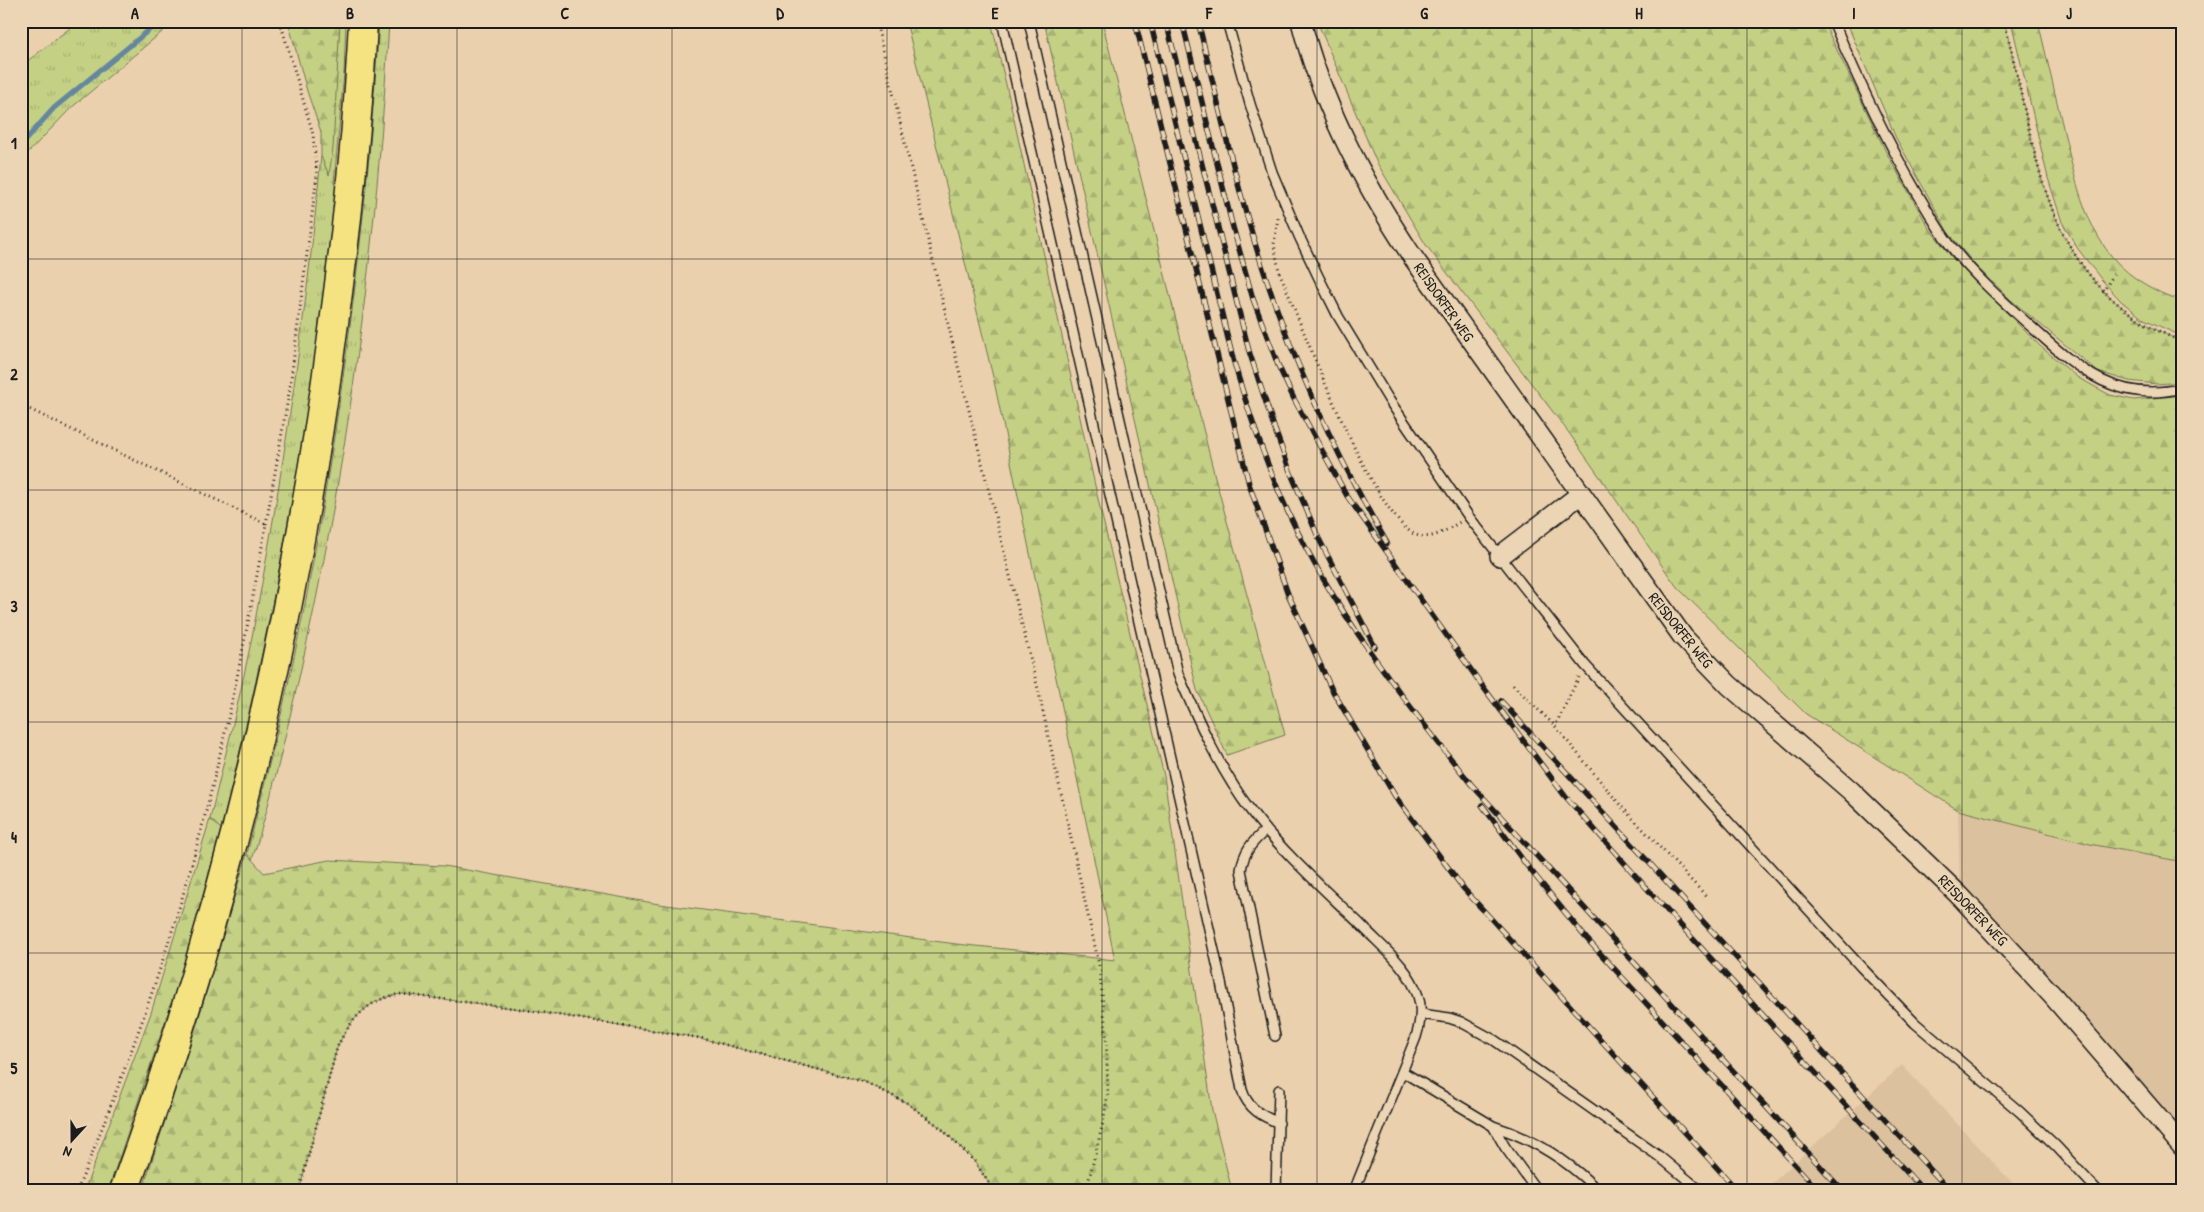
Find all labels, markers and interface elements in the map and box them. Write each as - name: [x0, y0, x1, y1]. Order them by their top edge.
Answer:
- text: A: [131, 2, 139, 24]
- text: B: [346, 2, 354, 24]
- text: C: [561, 2, 570, 24]
- text: D: [776, 2, 784, 24]
- text: E: [991, 2, 999, 24]
- text: F: [1205, 2, 1213, 24]
- text: G: [1420, 2, 1428, 24]
- text: H: [1635, 2, 1643, 24]
- text: I: [1852, 2, 1856, 24]
- text: J: [2066, 2, 2072, 24]
- text: 1: [11, 132, 17, 154]
- street label: REISDORFER WEG: [1409, 258, 1479, 346]
- text: 2: [10, 363, 18, 385]
- street label: REISDORFER WEG: [1644, 588, 1719, 673]
- text: 3: [10, 595, 18, 617]
- text: 4: [11, 826, 17, 848]
- street label: REISDORFER WEG: [1934, 870, 2013, 951]
- text: 5: [11, 1057, 18, 1079]
- north arrow: [48, 1114, 98, 1164]
- text: N: [60, 1142, 74, 1163]

